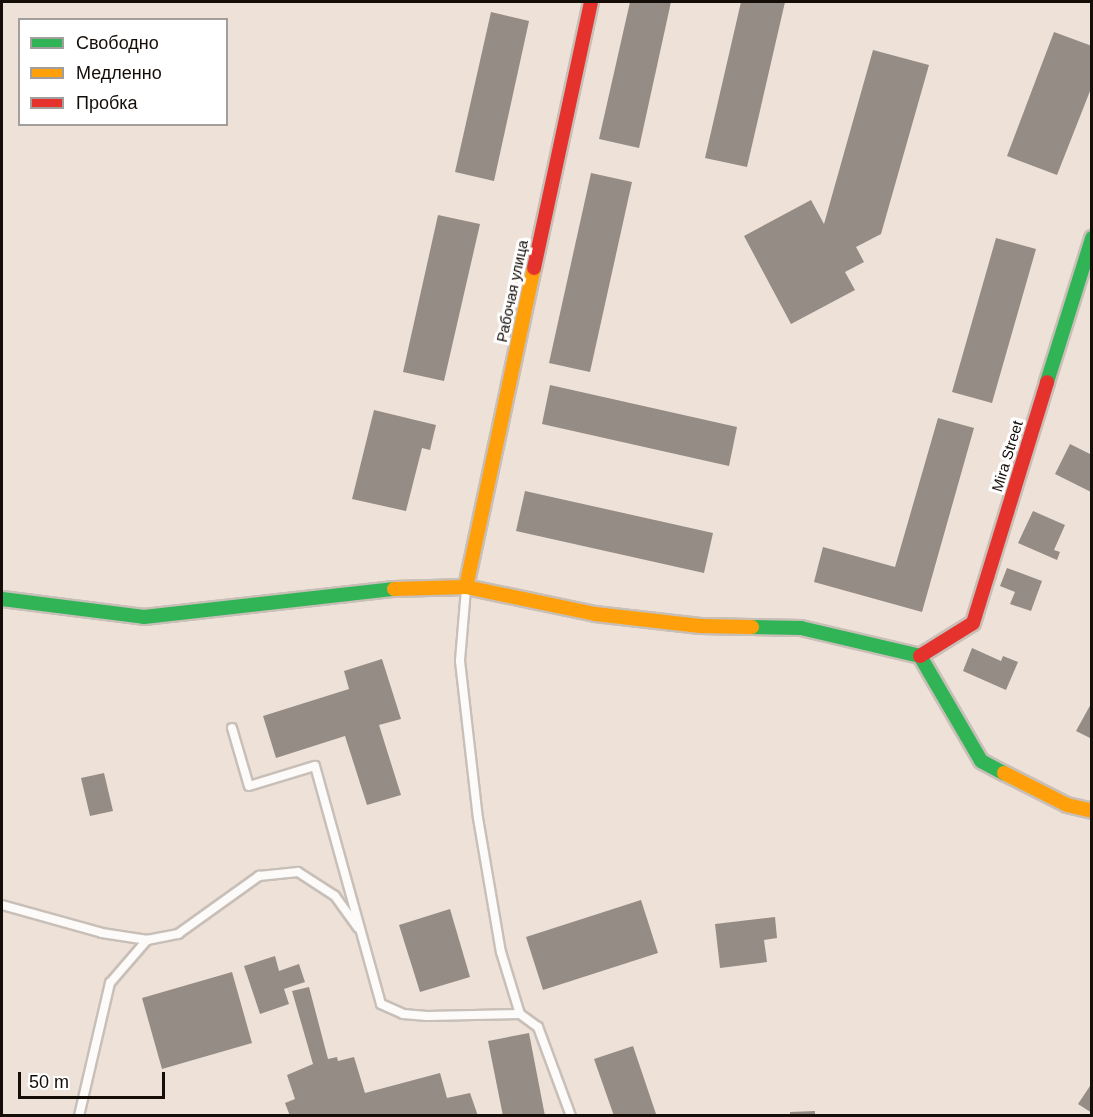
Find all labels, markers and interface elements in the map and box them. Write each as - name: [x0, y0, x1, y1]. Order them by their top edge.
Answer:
- legend: [18, 18, 228, 126]
- text: Свободно: [76, 33, 159, 53]
- text: Медленно: [76, 63, 162, 83]
- text: Пробка: [76, 93, 138, 113]
- street label: Рабочая улица: [492, 238, 532, 344]
- street label: Mira Street: [988, 418, 1026, 494]
- scale bar: [21, 1060, 168, 1098]
- text: 50 m: [29, 1072, 69, 1092]

